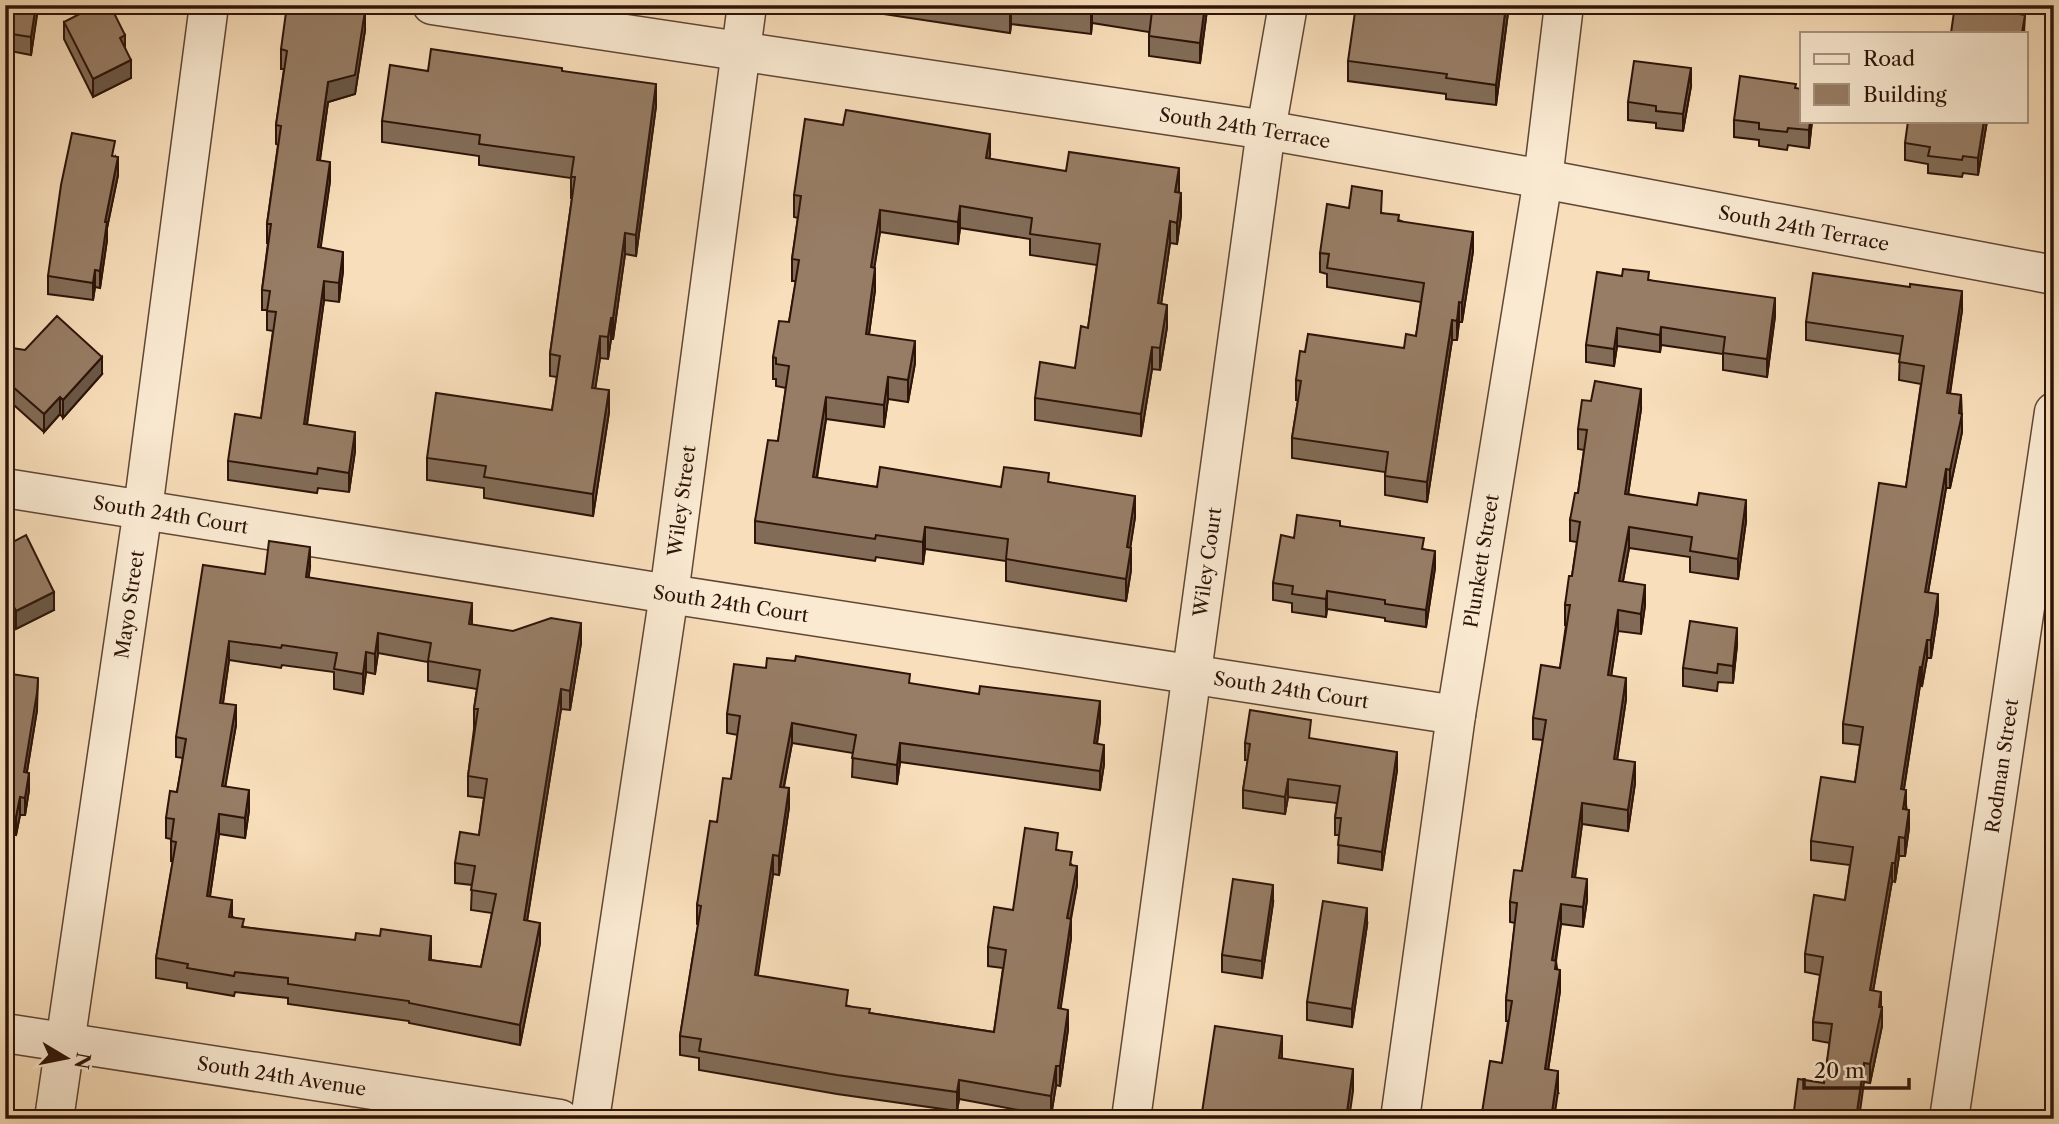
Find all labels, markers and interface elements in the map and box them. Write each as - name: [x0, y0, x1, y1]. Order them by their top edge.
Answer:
- legend: [1800, 32, 2028, 122]
- text: Road: [1863, 46, 1915, 71]
- text: Building: [1863, 82, 1948, 107]
- street label: South 24th Terrace: [1157, 103, 1332, 153]
- street label: South 24th Terrace: [1716, 201, 1891, 256]
- street label: Wiley Street: [663, 444, 701, 559]
- street label: South 24th Court: [92, 491, 250, 539]
- street label: Plunkett Street: [1459, 492, 1504, 629]
- street label: Wiley Court: [1189, 506, 1226, 619]
- street label: Mayo Street: [110, 549, 149, 660]
- street label: South 24th Court: [651, 581, 810, 627]
- street label: South 24th Court: [1212, 667, 1371, 713]
- street label: Rodman Street: [1981, 697, 2023, 835]
- north arrow: [32, 1023, 102, 1092]
- scale bar: [1804, 1047, 1909, 1091]
- text: N: [69, 1051, 95, 1071]
- street label: South 24th Avenue: [195, 1052, 368, 1101]
- text: 20 m: [1814, 1058, 1865, 1083]

